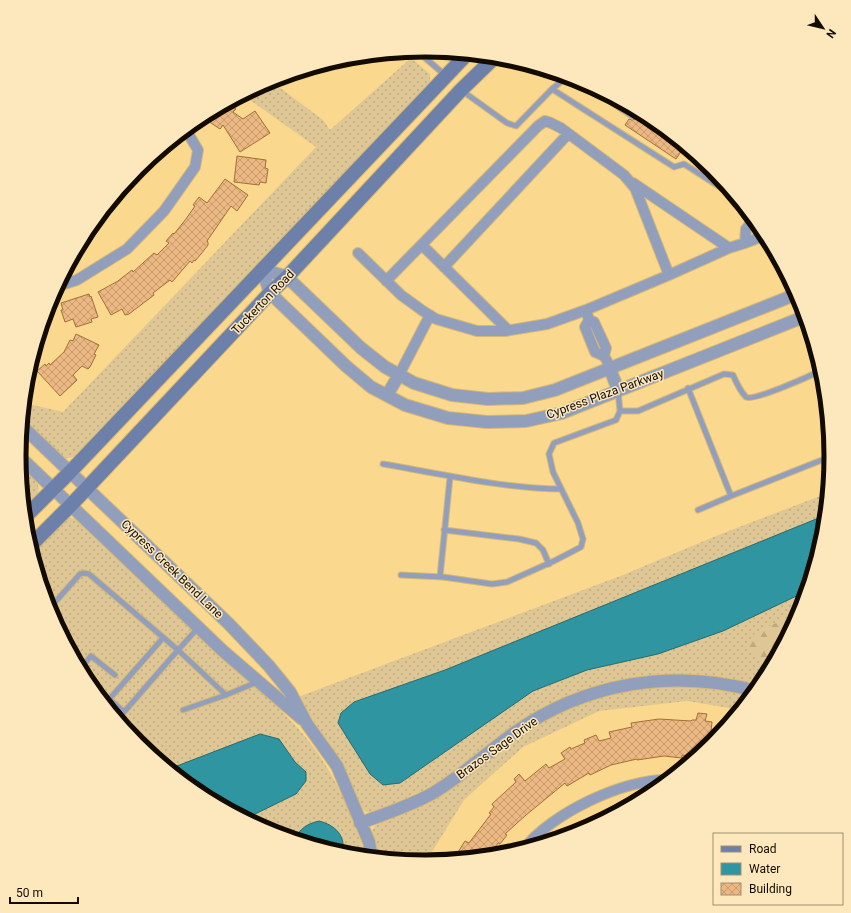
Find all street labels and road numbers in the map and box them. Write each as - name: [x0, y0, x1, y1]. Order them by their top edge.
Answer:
- street label: Tuckerton Road: [229, 267, 297, 337]
- street label: Cypress Plaza Parkway: [544, 366, 666, 422]
- street label: Cypress Creek Bend Lane: [118, 517, 226, 621]
- street label: Brazos Sage Drive: [454, 714, 540, 782]

